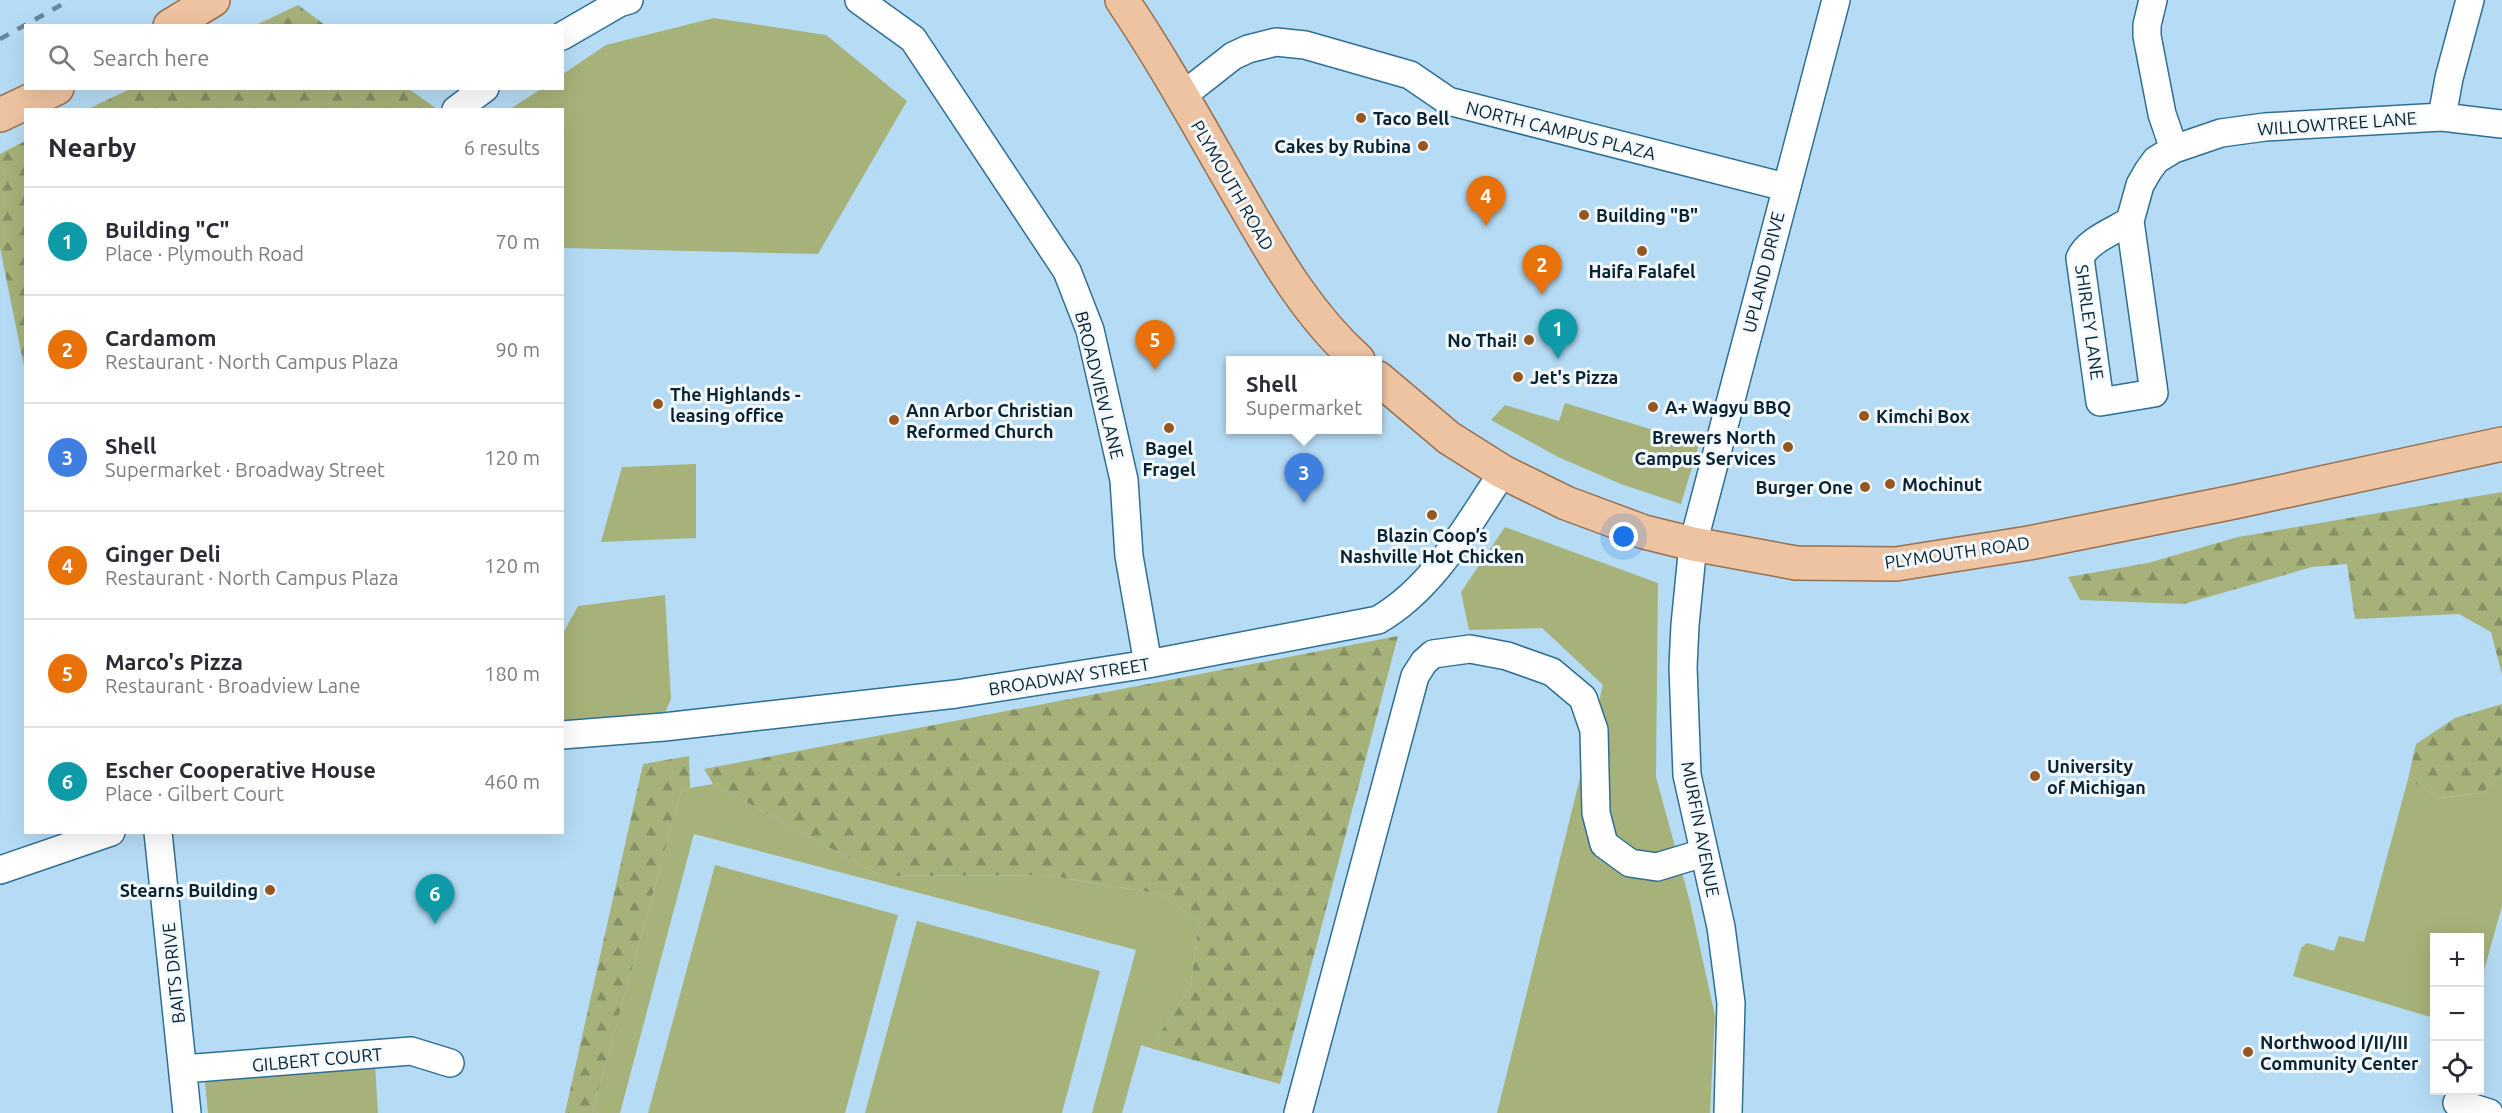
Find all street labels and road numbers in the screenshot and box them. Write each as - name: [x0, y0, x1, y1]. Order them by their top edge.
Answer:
- street label: NORTH CAMPUS PLAZA: [1464, 97, 1658, 163]
- street label: WILLOWTREE LANE: [2257, 107, 2417, 139]
- street label: PLYMOUTH ROAD: [1188, 117, 1278, 253]
- street label: UPLAND DRIVE: [1738, 209, 1788, 335]
- street label: SHIRLEY LANE: [2072, 263, 2108, 381]
- street label: BROADVIEW LANE: [1072, 309, 1128, 461]
- street label: PLYMOUTH ROAD: [1883, 532, 2031, 572]
- street label: BROADWAY STREET: [987, 653, 1151, 699]
- street label: MURFIN AVENUE: [1678, 759, 1724, 899]
- street label: BAITS DRIVE: [158, 922, 188, 1024]
- street label: GILBERT COURT: [251, 1043, 383, 1075]

